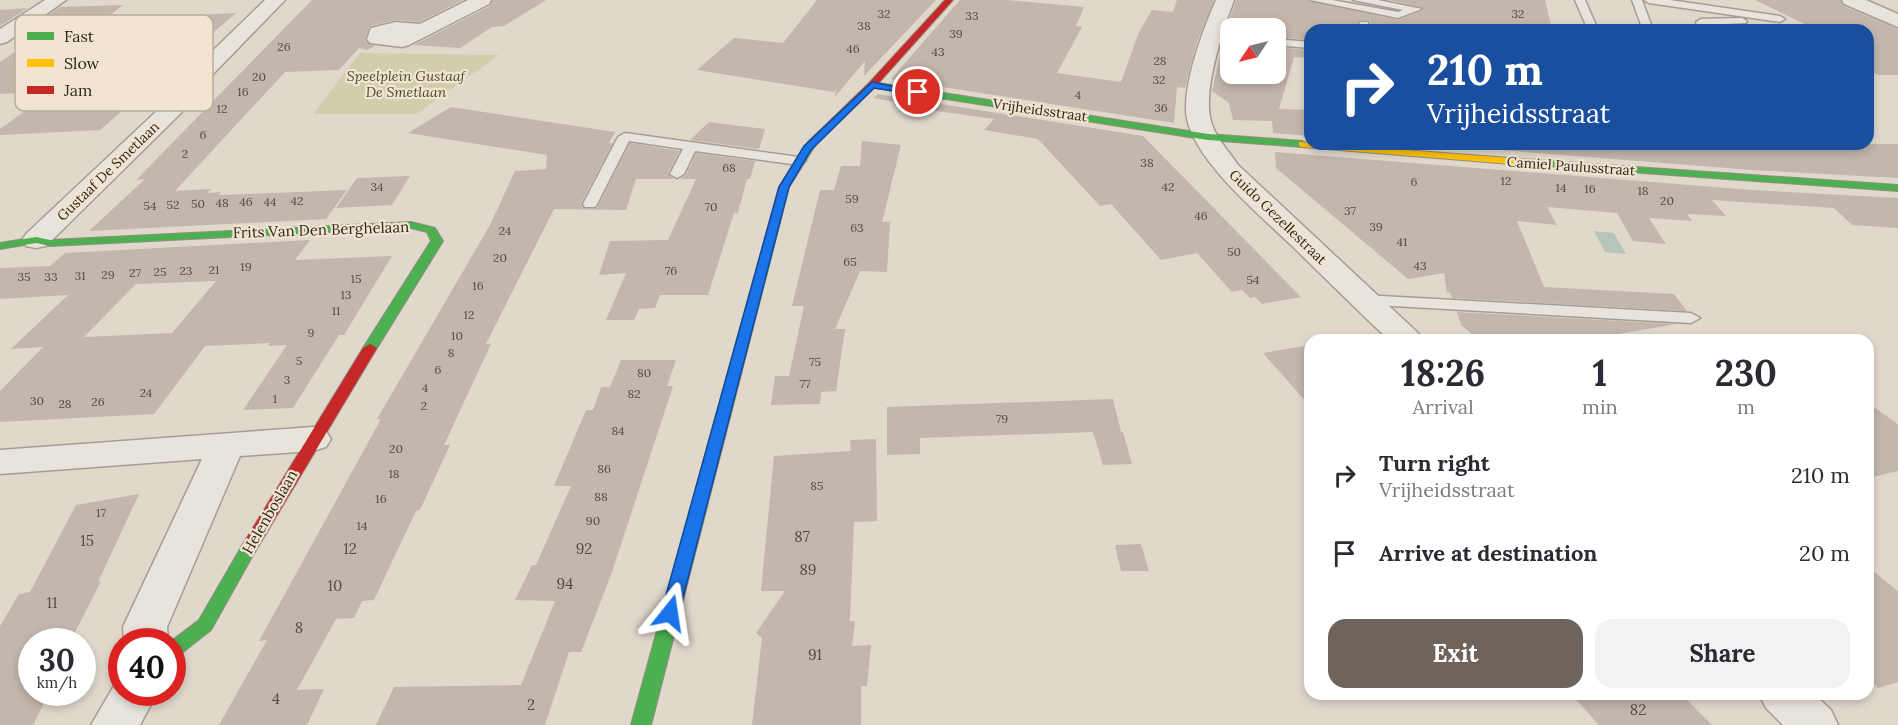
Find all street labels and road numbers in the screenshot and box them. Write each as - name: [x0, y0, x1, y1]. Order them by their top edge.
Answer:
- street label: Vrijheidsstraat: [991, 94, 1089, 126]
- street label: Gustaaf De Smetlaan: [53, 117, 163, 225]
- street label: Camiel Paulusstraat: [1506, 153, 1636, 180]
- street label: Guido Gezellestraat: [1225, 166, 1331, 269]
- street label: Frits Van Den Berghelaan: [232, 217, 410, 242]
- street label: Helenboslaan: [238, 466, 301, 557]

